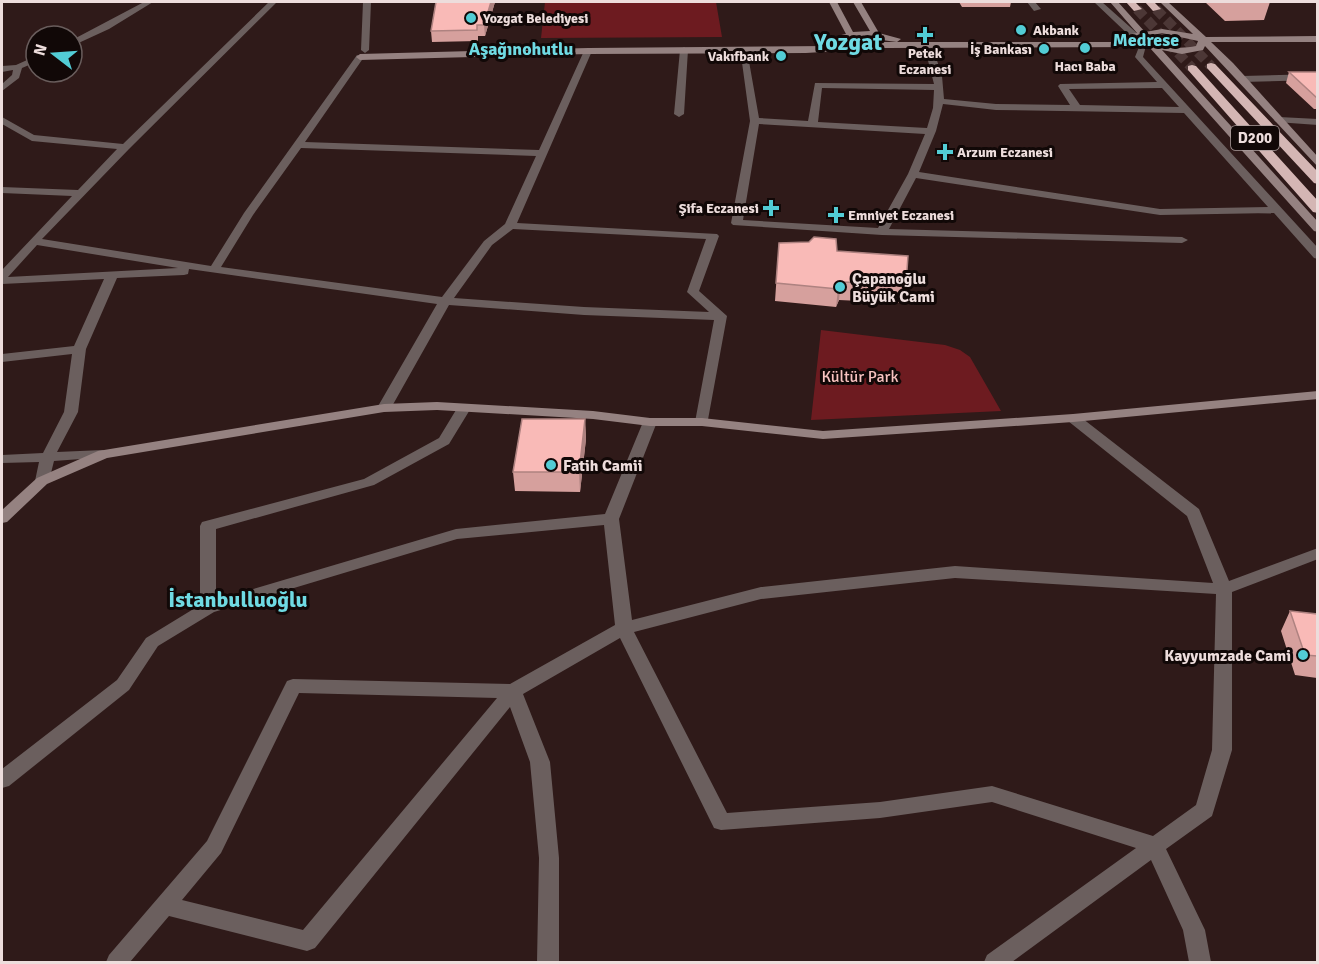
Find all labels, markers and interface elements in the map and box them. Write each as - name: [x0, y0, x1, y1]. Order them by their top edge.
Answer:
- place label: Yozgat Belediyesi: [482, 10, 589, 27]
- marker: Yozgat Belediyesi: [464, 11, 478, 25]
- place label: Akbank: [1033, 22, 1080, 39]
- marker: Akbank: [1014, 23, 1028, 37]
- north arrow: [24, 24, 84, 84]
- district label: Yozgat: [813, 27, 882, 57]
- marker: Petek Eczanesi: [918, 28, 932, 42]
- district label: Medrese: [1113, 29, 1179, 51]
- district label: Aşağınohutlu: [469, 38, 573, 60]
- place label: İş Bankası: [970, 41, 1032, 58]
- marker: Hacı Baba: [1078, 41, 1092, 55]
- text: N: [29, 42, 52, 58]
- marker: İş Bankası: [1037, 42, 1051, 56]
- place label: Petek Eczanesi: [898, 45, 952, 78]
- place label: Vakıfbank: [708, 48, 770, 65]
- marker: Vakıfbank: [774, 49, 788, 63]
- place label: Hacı Baba: [1054, 58, 1116, 75]
- road number: D200: [1231, 126, 1279, 150]
- place label: Arzum Eczanesi: [957, 144, 1053, 161]
- marker: Arzum Eczanesi: [938, 145, 952, 159]
- place label: Şifa Eczanesi: [679, 200, 759, 217]
- marker: Şifa Eczanesi: [764, 201, 778, 215]
- place label: Emniyet Eczanesi: [848, 207, 954, 224]
- marker: Emniyet Eczanesi: [829, 208, 843, 222]
- place label: Çapanoğlu Büyük Cami: [852, 269, 935, 307]
- marker: Çapanoğlu Büyük Cami: [833, 280, 847, 294]
- park label: Kültür Park: [822, 367, 898, 387]
- place label: Fatih Camii: [563, 456, 642, 476]
- marker: Fatih Camii: [544, 458, 558, 472]
- district label: İstanbulluoğlu: [168, 586, 308, 613]
- place label: Kayyumzade Cami: [1164, 646, 1291, 666]
- marker: Kayyumzade Cami: [1296, 648, 1310, 662]

